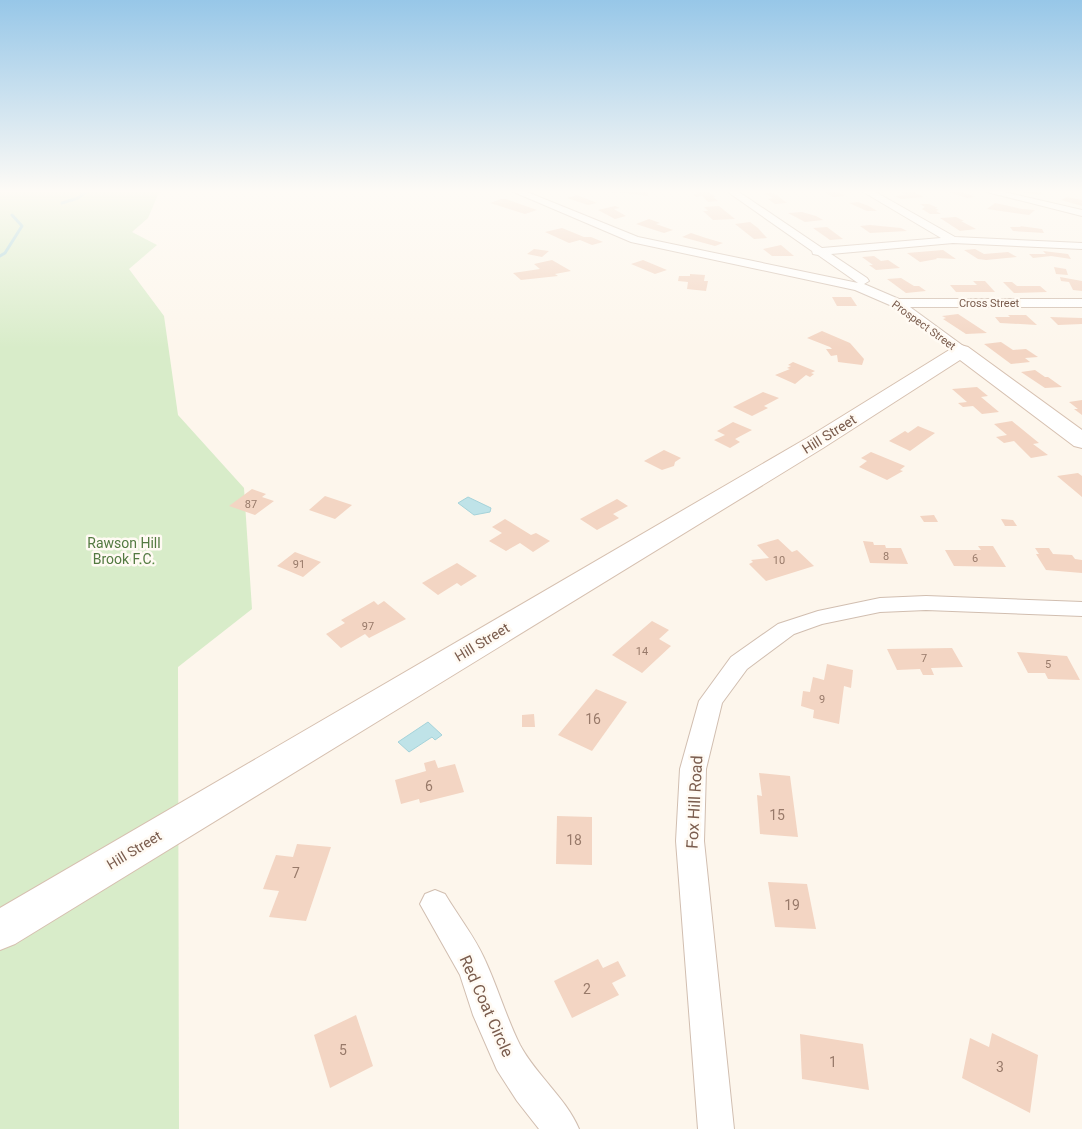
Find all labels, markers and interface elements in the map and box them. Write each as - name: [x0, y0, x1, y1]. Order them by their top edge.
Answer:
- street label: Cross Street: [959, 297, 1019, 310]
- street label: Prospect Street: [889, 298, 958, 353]
- street label: Hill Street: [799, 411, 859, 457]
- house number: 87: [245, 498, 257, 511]
- park label: Rawson Hill Brook F.C.: [87, 535, 161, 567]
- house number: 8: [883, 550, 889, 563]
- house number: 6: [972, 552, 978, 565]
- house number: 10: [773, 554, 785, 567]
- house number: 91: [293, 558, 305, 571]
- street label: Hill Street: [452, 619, 512, 664]
- house number: 97: [362, 620, 374, 633]
- house number: 14: [636, 645, 648, 658]
- house number: 7: [921, 652, 927, 665]
- house number: 5: [1045, 658, 1051, 671]
- house number: 9: [819, 693, 825, 706]
- house number: 16: [585, 711, 601, 727]
- street label: Fox Hill Road: [683, 755, 706, 849]
- house number: 6: [425, 778, 433, 794]
- house number: 15: [769, 807, 785, 823]
- street label: Hill Street: [104, 827, 164, 872]
- house number: 18: [566, 832, 582, 848]
- house number: 7: [292, 865, 300, 881]
- house number: 19: [784, 897, 800, 913]
- street label: Red Coat Circle: [456, 953, 517, 1060]
- house number: 2: [583, 981, 591, 997]
- house number: 5: [339, 1042, 347, 1058]
- house number: 1: [829, 1054, 837, 1070]
- house number: 3: [996, 1059, 1004, 1075]

